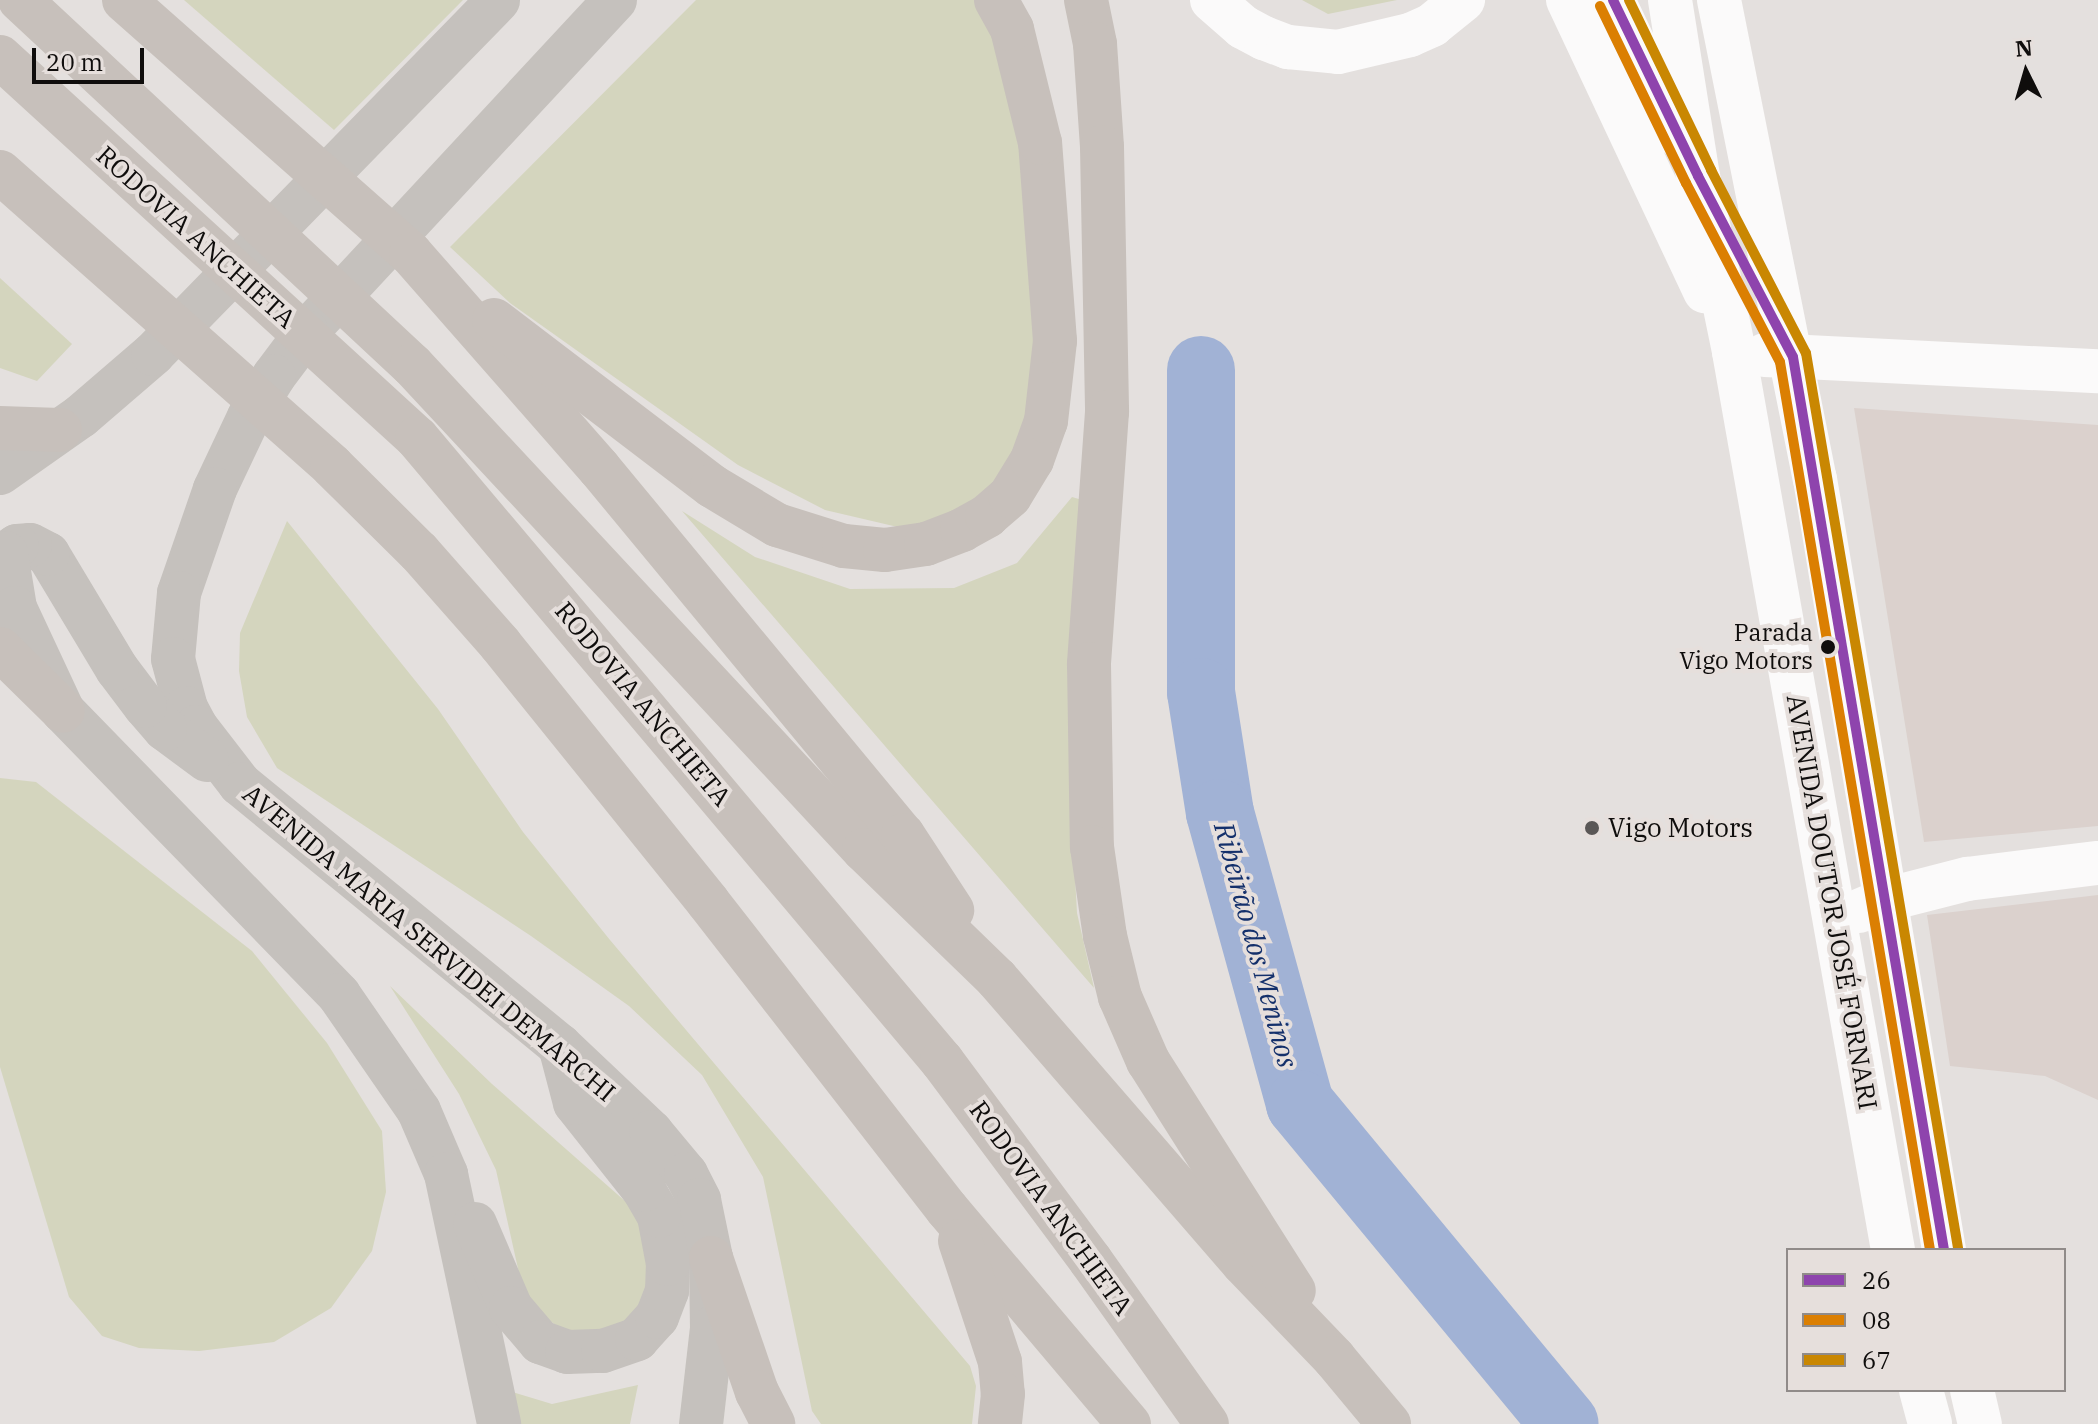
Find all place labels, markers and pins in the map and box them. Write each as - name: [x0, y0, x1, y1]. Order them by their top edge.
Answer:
- place label: Parada Vigo Motors: [1679, 619, 1813, 675]
- marker: Parada Vigo Motors: [1820, 639, 1836, 655]
- place label: Vigo Motors: [1608, 812, 1753, 844]
- marker: Vigo Motors: [1583, 819, 1601, 837]

